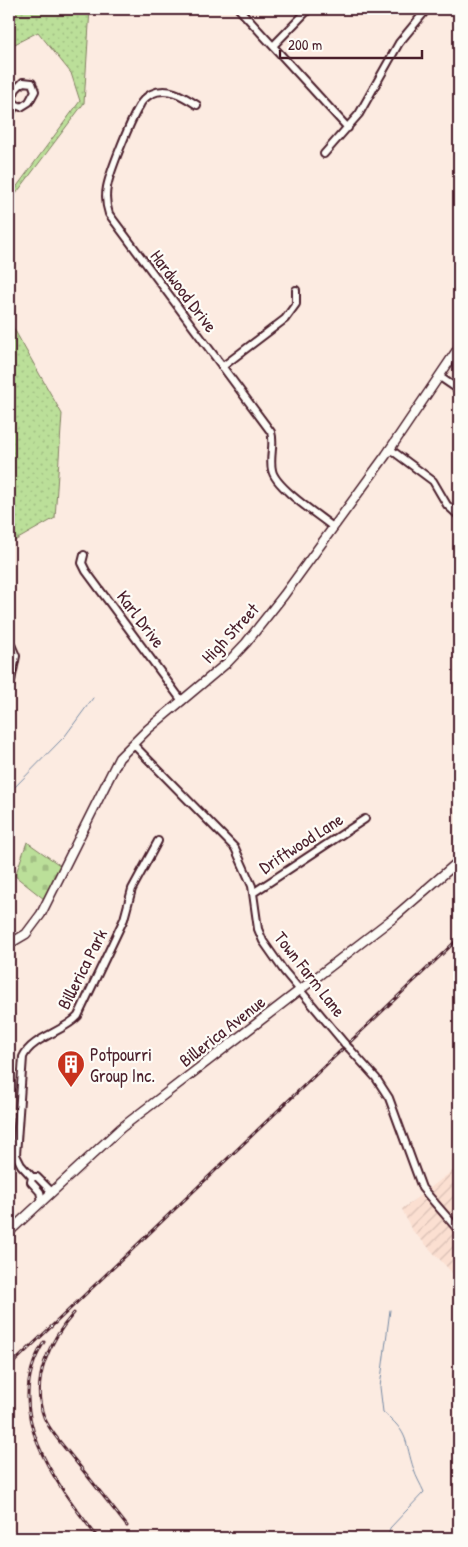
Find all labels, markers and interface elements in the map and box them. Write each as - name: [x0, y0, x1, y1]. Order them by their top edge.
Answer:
- scale bar: [280, 28, 423, 60]
- text: 200 m: [288, 34, 322, 55]
- street label: Hardwood Drive: [145, 245, 223, 337]
- street label: Karl Drive: [111, 585, 171, 653]
- street label: High Street: [196, 597, 265, 669]
- street label: Driftwood Lane: [254, 807, 348, 879]
- street label: Billerica Park: [51, 924, 113, 1014]
- street label: Town Farm Lane: [269, 926, 351, 1022]
- street label: Billerica Avenue: [174, 989, 270, 1073]
- place label: Potpourri Group Inc.: [90, 1042, 155, 1088]
- building icon: Potpourri Group Inc.: [56, 1049, 86, 1088]

